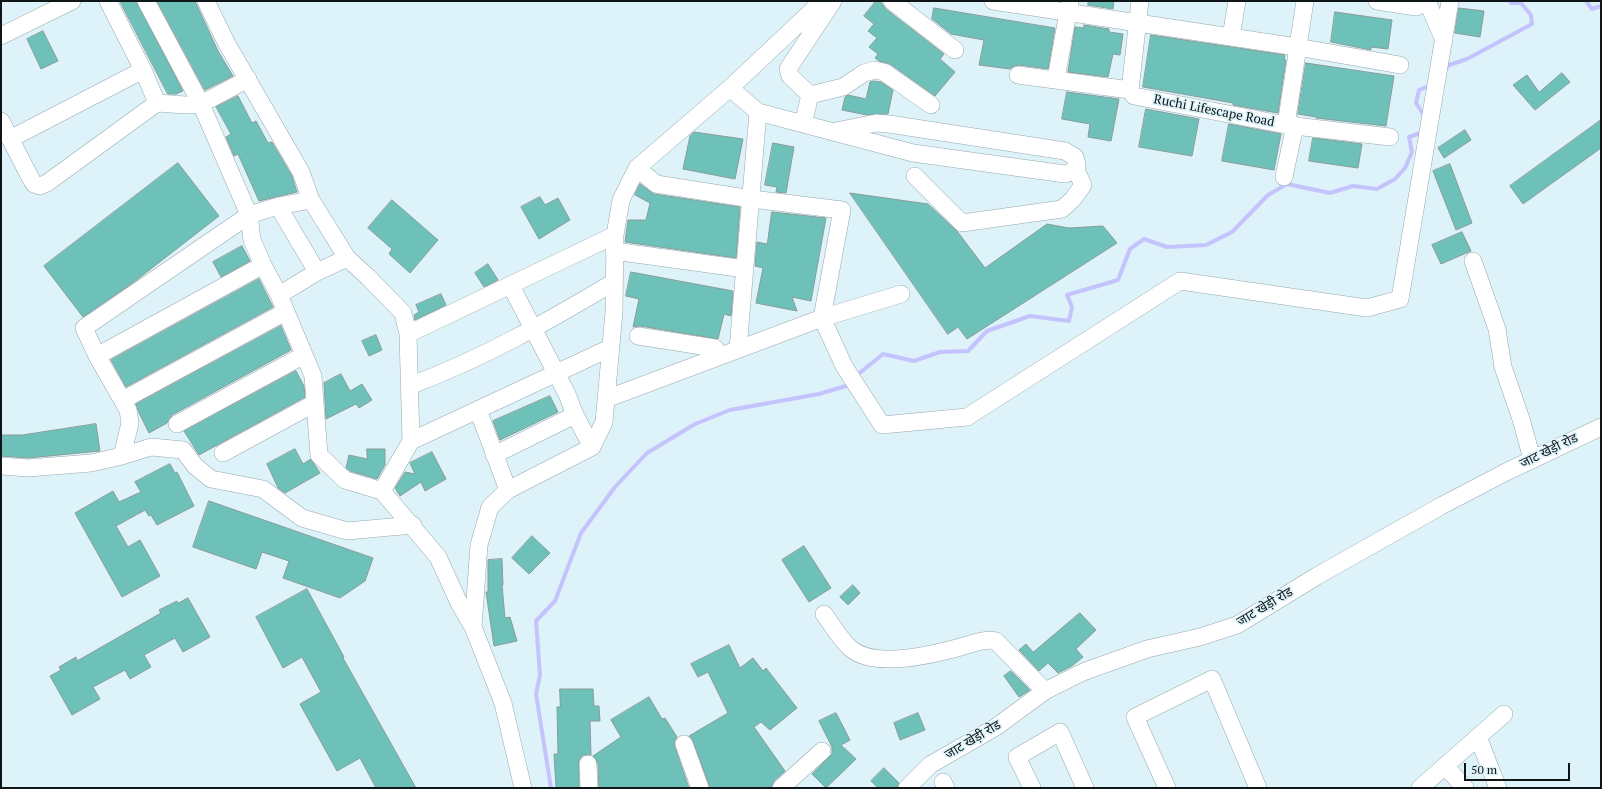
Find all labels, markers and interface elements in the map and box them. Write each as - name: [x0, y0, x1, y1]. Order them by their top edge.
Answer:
- street label: Ruchi Lifescape Road: [1152, 92, 1276, 130]
- street label: जाट खेड़ी रोड: [1518, 430, 1580, 472]
- street label: जाट खेड़ी रोड: [1234, 584, 1296, 630]
- street label: जाट खेड़ी रोड: [942, 717, 1004, 763]
- scale bar: [1466, 755, 1572, 781]
- text: 50 m: [1471, 762, 1497, 777]

